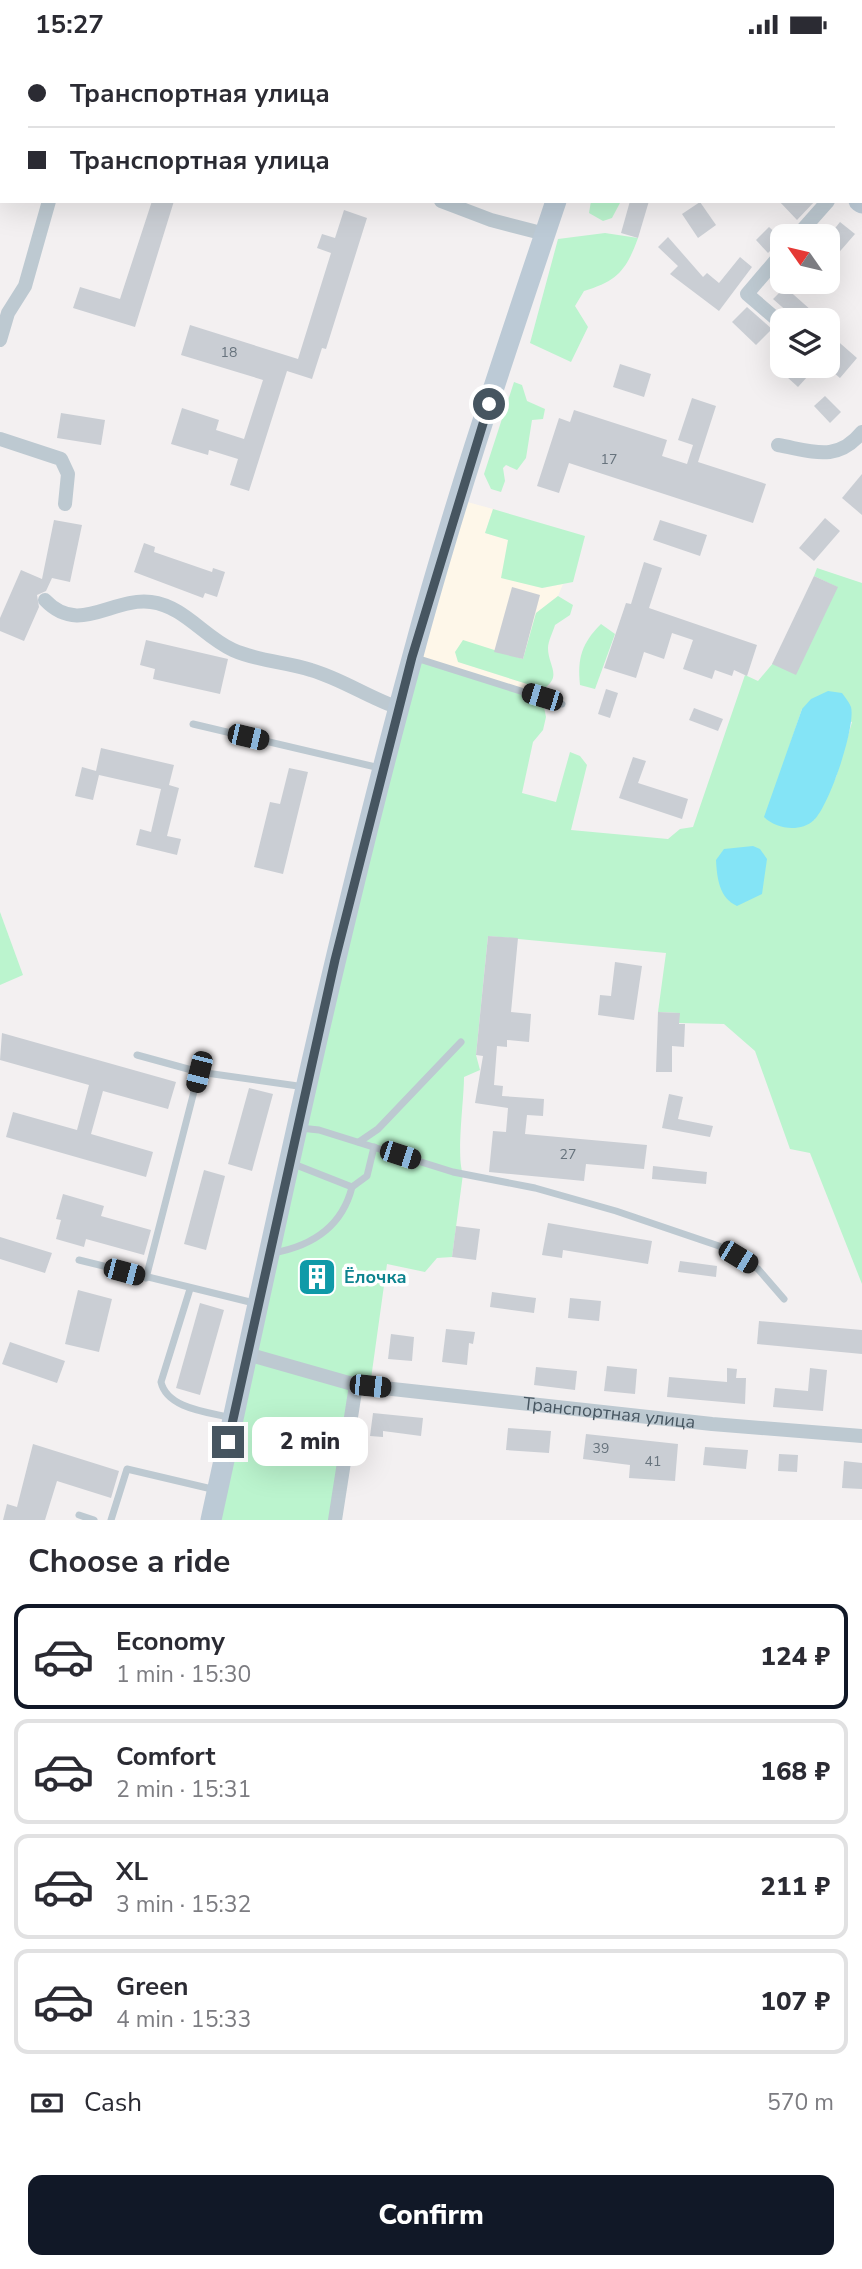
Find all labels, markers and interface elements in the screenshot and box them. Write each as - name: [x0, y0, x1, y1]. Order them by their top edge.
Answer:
- text: 15:27: [35, 7, 104, 42]
- text: Транспортная улица: [70, 76, 330, 111]
- text: Транспортная улица: [70, 143, 330, 178]
- north arrow: [770, 224, 840, 294]
- map controls: [770, 224, 840, 378]
- button: layers: [770, 308, 840, 378]
- house number: 18: [221, 343, 237, 362]
- route start: [473, 388, 505, 420]
- house number: 17: [601, 450, 617, 469]
- car: [519, 681, 566, 713]
- car: [226, 722, 271, 752]
- car: [184, 1049, 215, 1095]
- car: [377, 1139, 424, 1171]
- house number: 27: [560, 1145, 576, 1164]
- car: [715, 1237, 762, 1277]
- car: [101, 1256, 148, 1288]
- building icon: Ёлочка: [296, 1256, 338, 1298]
- place label: Ёлочка: [344, 1265, 407, 1289]
- car: [349, 1373, 392, 1399]
- street label: Транспортная улица: [522, 1391, 697, 1434]
- callout: 2 min: [252, 1417, 368, 1467]
- route end: [212, 1426, 244, 1458]
- text: 2 min: [280, 1426, 340, 1457]
- house number: 39: [593, 1439, 609, 1458]
- house number: 41: [645, 1452, 661, 1471]
- text: Choose a ride: [28, 1540, 230, 1583]
- text: Economy: [116, 1624, 225, 1659]
- icon: car: [32, 1625, 95, 1688]
- text: 124 ₽: [760, 1639, 830, 1674]
- text: 1 min · 15:30: [116, 1659, 251, 1690]
- text: Comfort: [116, 1739, 216, 1774]
- icon: car: [32, 1740, 95, 1803]
- text: 168 ₽: [760, 1754, 830, 1789]
- text: 2 min · 15:31: [116, 1774, 251, 1805]
- text: XL: [116, 1854, 148, 1889]
- icon: car: [32, 1855, 95, 1918]
- text: 211 ₽: [760, 1869, 830, 1904]
- text: 3 min · 15:32: [116, 1889, 251, 1920]
- text: Green: [116, 1969, 189, 2004]
- icon: car: [32, 1970, 95, 2033]
- text: 107 ₽: [760, 1984, 830, 2019]
- text: 4 min · 15:33: [116, 2004, 251, 2035]
- icon: cash: [28, 2084, 66, 2122]
- text: Cash: [84, 2085, 142, 2120]
- text: 570 m: [767, 2087, 834, 2118]
- button: Confirm: [28, 2175, 834, 2255]

